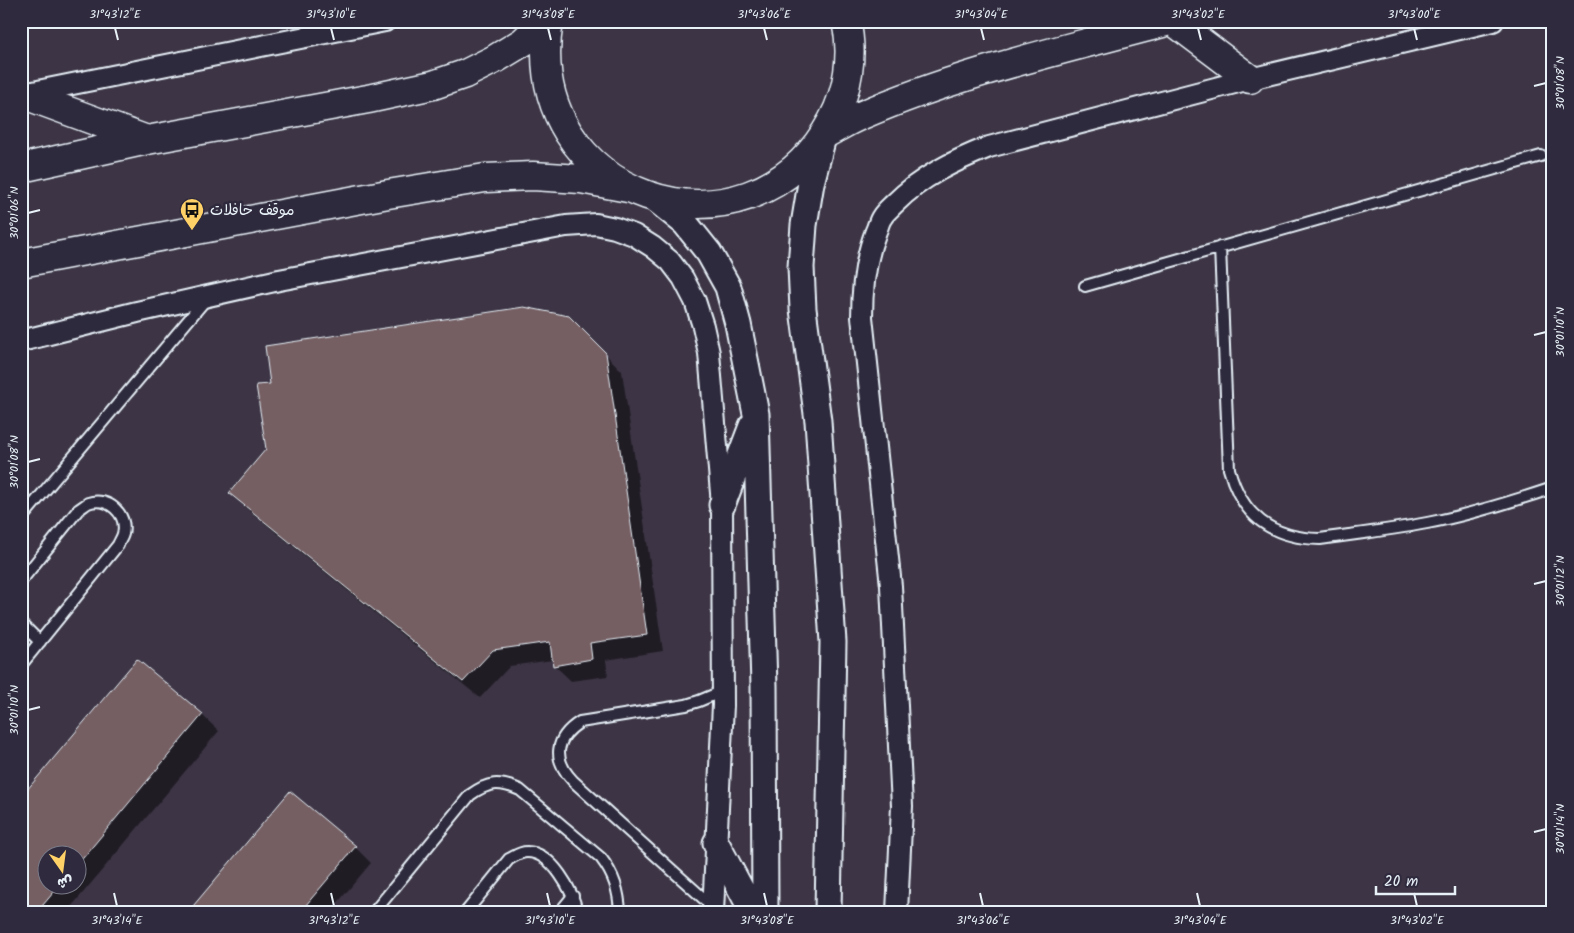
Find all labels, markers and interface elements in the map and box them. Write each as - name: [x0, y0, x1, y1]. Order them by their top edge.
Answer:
- text: 31°43'12"E: [89, 5, 142, 24]
- text: 31°43'10"E: [306, 5, 357, 24]
- text: 31°43'08"E: [521, 5, 576, 24]
- text: 31°43'06"E: [737, 5, 792, 24]
- text: 31°43'04"E: [954, 5, 1009, 24]
- text: 31°43'02"E: [1171, 5, 1226, 24]
- text: 31°43'00"E: [1388, 5, 1441, 24]
- text: 30°01'08"N: [1551, 56, 1570, 110]
- text: 30°01'06"N: [5, 186, 24, 240]
- bus stop icon: موقف حافلات: [179, 197, 205, 231]
- place label: موقف حافلات: [210, 199, 295, 223]
- text: 30°01'10"N: [1551, 307, 1570, 357]
- text: 30°01'08"N: [5, 435, 24, 489]
- text: 30°01'12"N: [1551, 555, 1570, 607]
- text: 30°01'10"N: [5, 685, 24, 735]
- text: 30°01'14"N: [1551, 804, 1570, 854]
- north arrow: [38, 846, 88, 896]
- scale bar: [1376, 863, 1455, 895]
- text: ش: [55, 869, 75, 894]
- text: 20 m: [1384, 870, 1418, 894]
- text: 31°43'14"E: [91, 911, 144, 930]
- text: 31°43'12"E: [308, 911, 361, 930]
- text: 31°43'10"E: [525, 911, 576, 930]
- text: 31°43'08"E: [740, 911, 795, 930]
- text: 31°43'06"E: [956, 911, 1011, 930]
- text: 31°43'04"E: [1173, 911, 1228, 930]
- text: 31°43'02"E: [1390, 911, 1445, 930]

